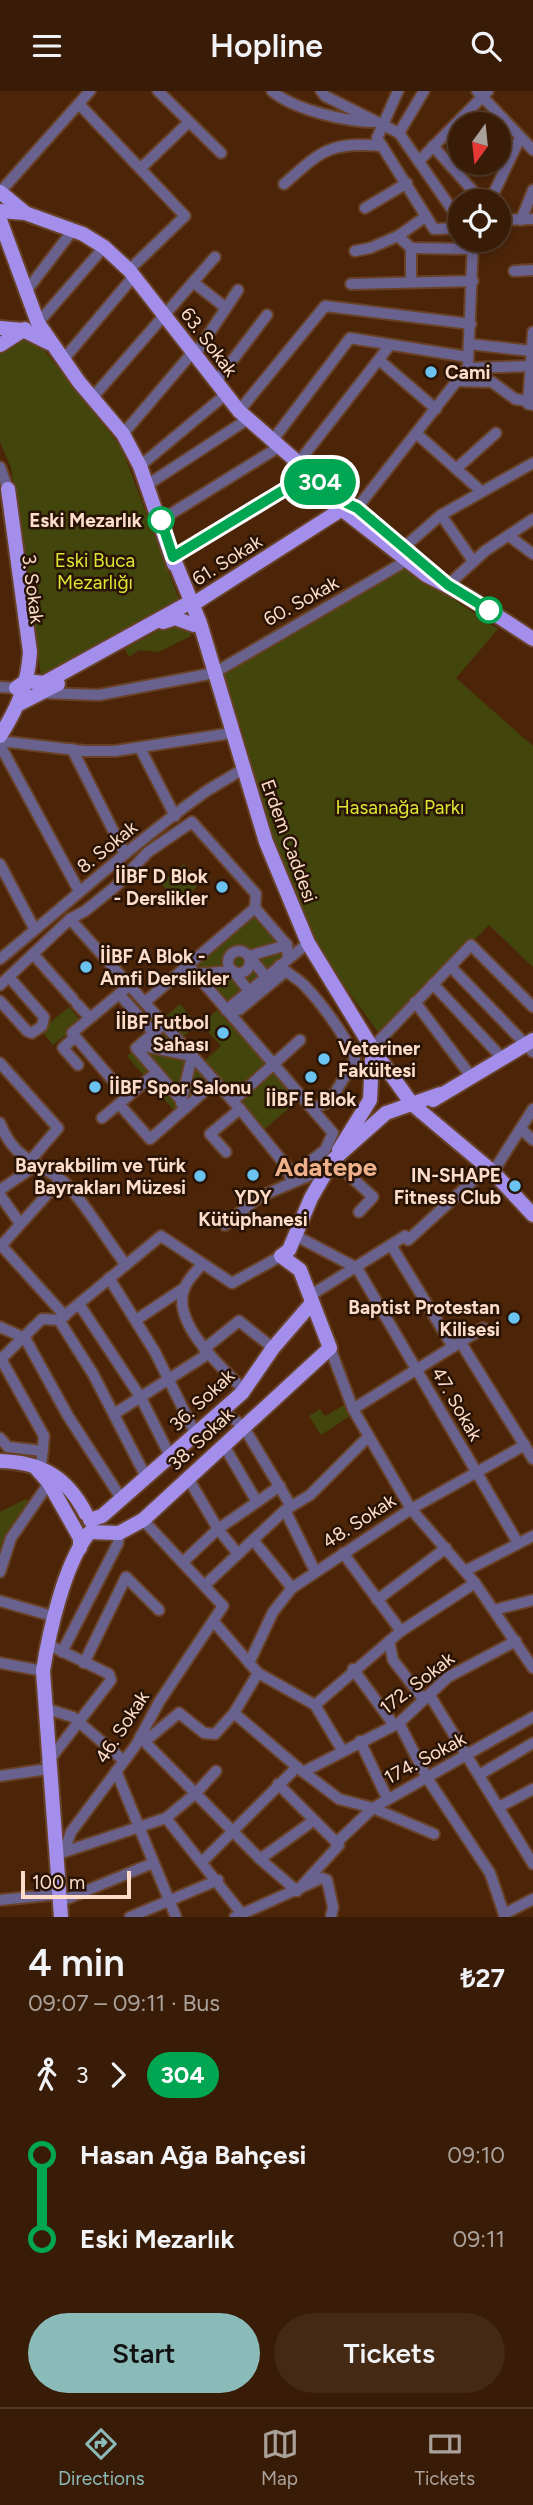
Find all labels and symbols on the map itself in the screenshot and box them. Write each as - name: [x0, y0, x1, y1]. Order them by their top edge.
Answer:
- north arrow: [448, 112, 511, 175]
- street label: 63. Sokak: [176, 303, 243, 382]
- place label: Cami: [445, 361, 490, 384]
- marker: Cami: [423, 364, 439, 380]
- line badge: 304: [280, 459, 360, 505]
- marker: Eski Mezarlık: [148, 507, 174, 533]
- place label: Eski Mezarlık: [29, 509, 143, 532]
- street label: 61. Sokak: [188, 529, 267, 590]
- park label: Eski Buca Mezarlığı: [55, 549, 135, 594]
- street label: 3. Sokak: [17, 553, 49, 626]
- street label: 60. Sokak: [259, 571, 343, 631]
- unlabelled marker: [476, 597, 502, 623]
- street label: Erdem Caddesi: [256, 776, 322, 906]
- park label: Hasanağa Parkı: [336, 796, 464, 819]
- street label: 8. Sokak: [72, 815, 142, 878]
- place label: İİBF D Blok - Derslikler: [114, 865, 209, 910]
- marker: İİBF D Blok - Derslikler: [214, 879, 230, 895]
- place label: İİBF A Blok - Amfi Derslikler: [100, 945, 229, 990]
- marker: İİBF A Blok - Amfi Derslikler: [78, 959, 94, 975]
- place label: İİBF Futbol Sahası: [116, 1011, 209, 1056]
- marker: İİBF Futbol Sahası: [215, 1025, 231, 1041]
- place label: Veteriner Fakültesi: [338, 1037, 420, 1082]
- marker: Veteriner Fakültesi: [316, 1051, 332, 1067]
- marker: İİBF E Blok: [303, 1069, 319, 1085]
- place label: İİBF Spor Salonu: [109, 1076, 251, 1099]
- marker: İİBF Spor Salonu: [87, 1079, 103, 1095]
- place label: İİBF E Blok: [266, 1088, 357, 1111]
- district label: Adatepe: [275, 1151, 377, 1183]
- place label: Bayrakbilim ve Türk Bayrakları Müzesi: [15, 1154, 187, 1199]
- place label: IN-SHAPE Fitness Club: [394, 1164, 501, 1209]
- marker: YDY Kütüphanesi: [245, 1167, 261, 1183]
- marker: Bayrakbilim ve Türk Bayrakları Müzesi: [192, 1168, 208, 1184]
- marker: IN-SHAPE Fitness Club: [507, 1178, 523, 1194]
- place label: YDY Kütüphanesi: [198, 1186, 308, 1231]
- place label: Baptist Protestan Kilisesi: [348, 1296, 500, 1341]
- marker: Baptist Protestan Kilisesi: [506, 1310, 522, 1326]
- street label: 47. Sokak: [427, 1363, 488, 1446]
- street label: 36. Sokak: [165, 1364, 240, 1436]
- street label: 38. Sokak: [163, 1402, 239, 1475]
- street label: 48. Sokak: [318, 1488, 401, 1553]
- street label: 172. Sokak: [375, 1646, 459, 1719]
- street label: 46. Sokak: [90, 1686, 154, 1768]
- street label: 174. Sokak: [380, 1727, 470, 1789]
- scale bar: [21, 1868, 131, 1900]

